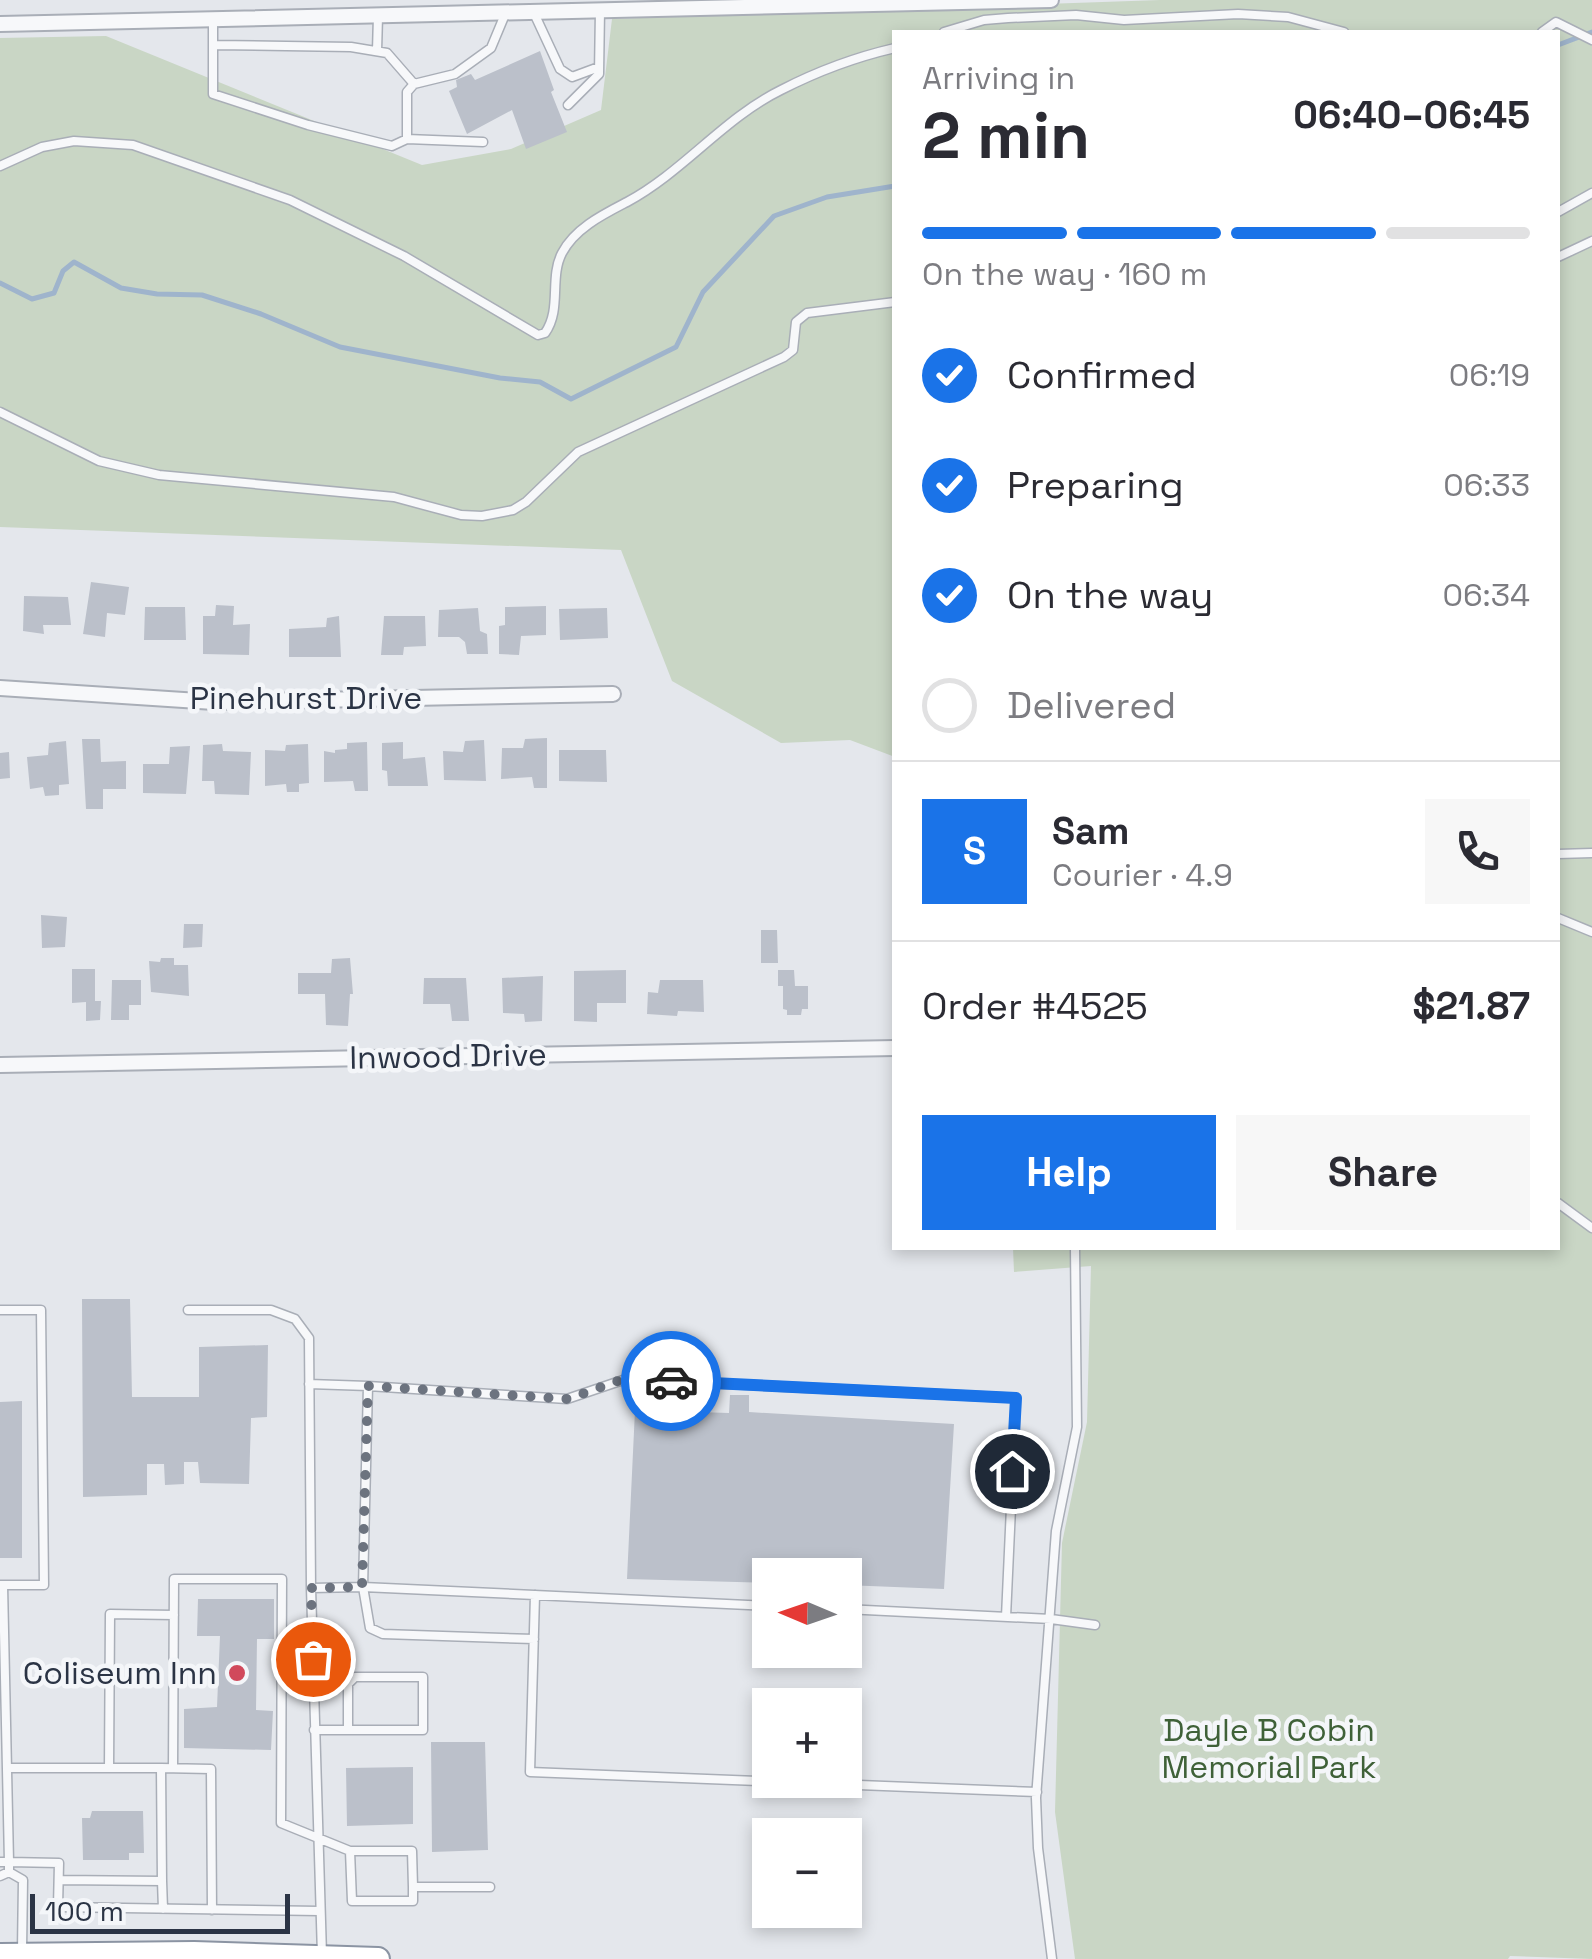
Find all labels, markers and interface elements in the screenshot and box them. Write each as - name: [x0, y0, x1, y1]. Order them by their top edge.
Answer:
- text: Arriving in: [922, 58, 1075, 98]
- text: 06:40–06:45: [1293, 91, 1530, 139]
- text: 2 min: [922, 94, 1090, 177]
- text: On the way · 160 m: [922, 254, 1207, 294]
- icon: check: [922, 348, 977, 403]
- text: Confirmed: [1007, 351, 1197, 399]
- text: 06:19: [1449, 355, 1530, 395]
- icon: check: [922, 458, 977, 513]
- text: Preparing: [1007, 461, 1184, 509]
- text: 06:33: [1443, 465, 1530, 505]
- icon: check: [922, 568, 977, 623]
- text: On the way: [1007, 571, 1213, 619]
- text: 06:34: [1442, 575, 1530, 615]
- street label: Pinehurst Drive: [190, 678, 422, 718]
- text: Delivered: [1007, 681, 1176, 729]
- button: phone: [1425, 799, 1530, 904]
- text: Sam: [1052, 807, 1129, 855]
- text: S: [963, 827, 986, 875]
- text: Courier · 4.9: [1052, 855, 1233, 895]
- text: Order #4525: [922, 982, 1148, 1030]
- text: $21.87: [1412, 982, 1530, 1030]
- street label: Inwood Drive: [349, 1034, 547, 1078]
- button: Help: [922, 1115, 1216, 1230]
- button: Share: [1236, 1115, 1530, 1230]
- courier: [621, 1331, 721, 1431]
- icon: car: [644, 1354, 699, 1409]
- pin: [970, 1429, 1055, 1514]
- icon: home: [985, 1444, 1040, 1499]
- north arrow: [752, 1558, 862, 1668]
- map controls: [752, 1558, 862, 1928]
- pin: [271, 1617, 356, 1702]
- icon: bag: [286, 1632, 341, 1687]
- place label: Coliseum Inn: [23, 1653, 217, 1693]
- marker: Coliseum Inn: [226, 1662, 248, 1684]
- button: +: [752, 1688, 862, 1798]
- park label: Dayle B Cobin Memorial Park: [1162, 1710, 1376, 1787]
- button: −: [752, 1818, 862, 1928]
- scale bar: [30, 1889, 290, 1934]
- text: 100 m: [45, 1893, 124, 1929]

